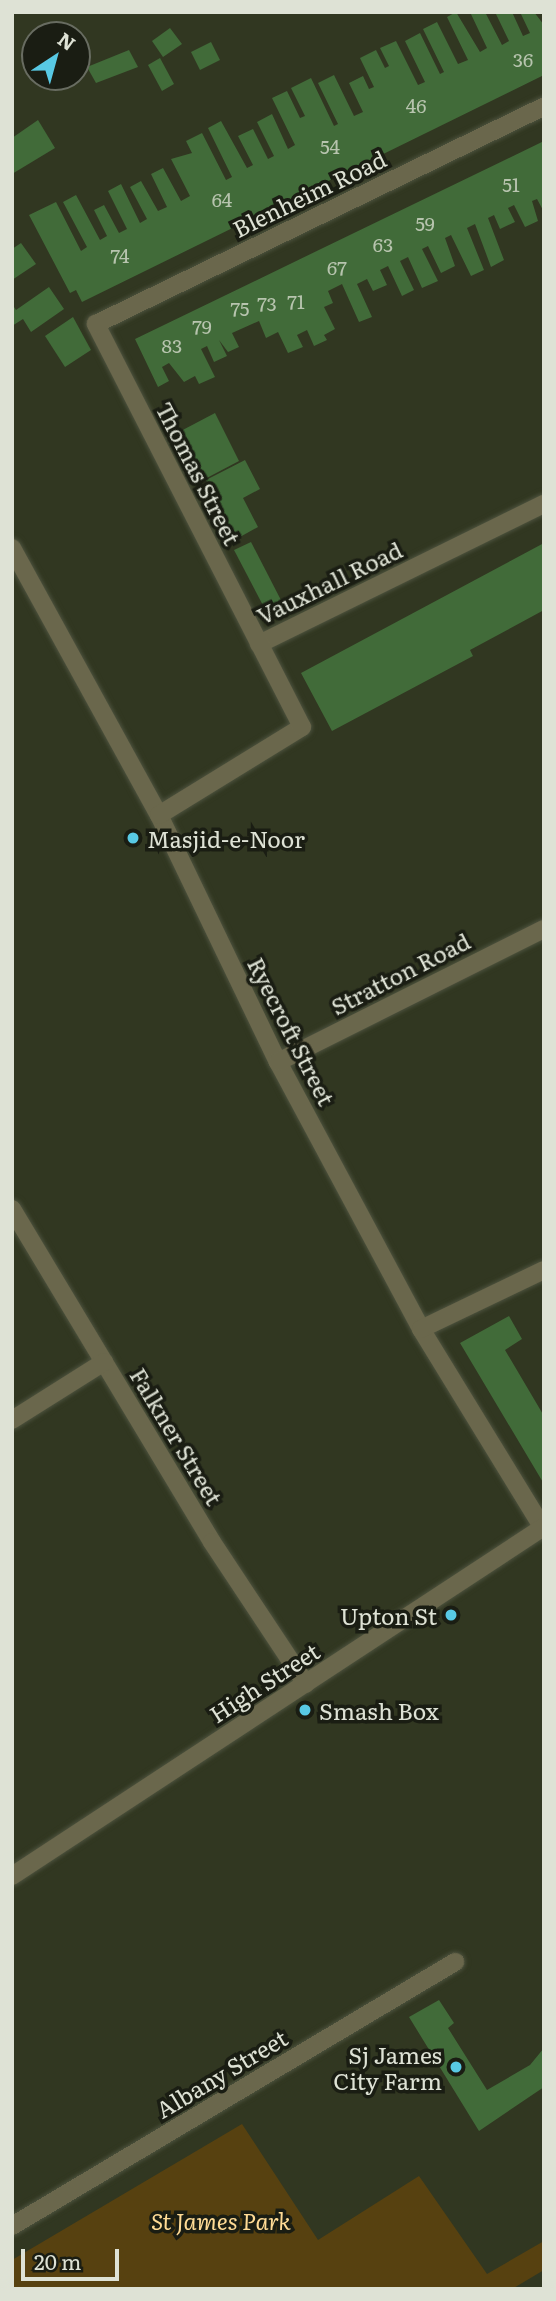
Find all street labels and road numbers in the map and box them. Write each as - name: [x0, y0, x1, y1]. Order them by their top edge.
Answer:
- street label: Blenheim Road: [228, 144, 390, 242]
- street label: Thomas Street: [151, 397, 247, 549]
- street label: Vauxhall Road: [252, 535, 406, 629]
- street label: Stratton Road: [326, 926, 474, 1020]
- street label: Ryecroft Street: [243, 952, 341, 1110]
- street label: Falkner Street: [125, 1362, 229, 1510]
- street label: High Street: [204, 1636, 324, 1728]
- street label: Albany Street: [150, 2023, 292, 2123]

